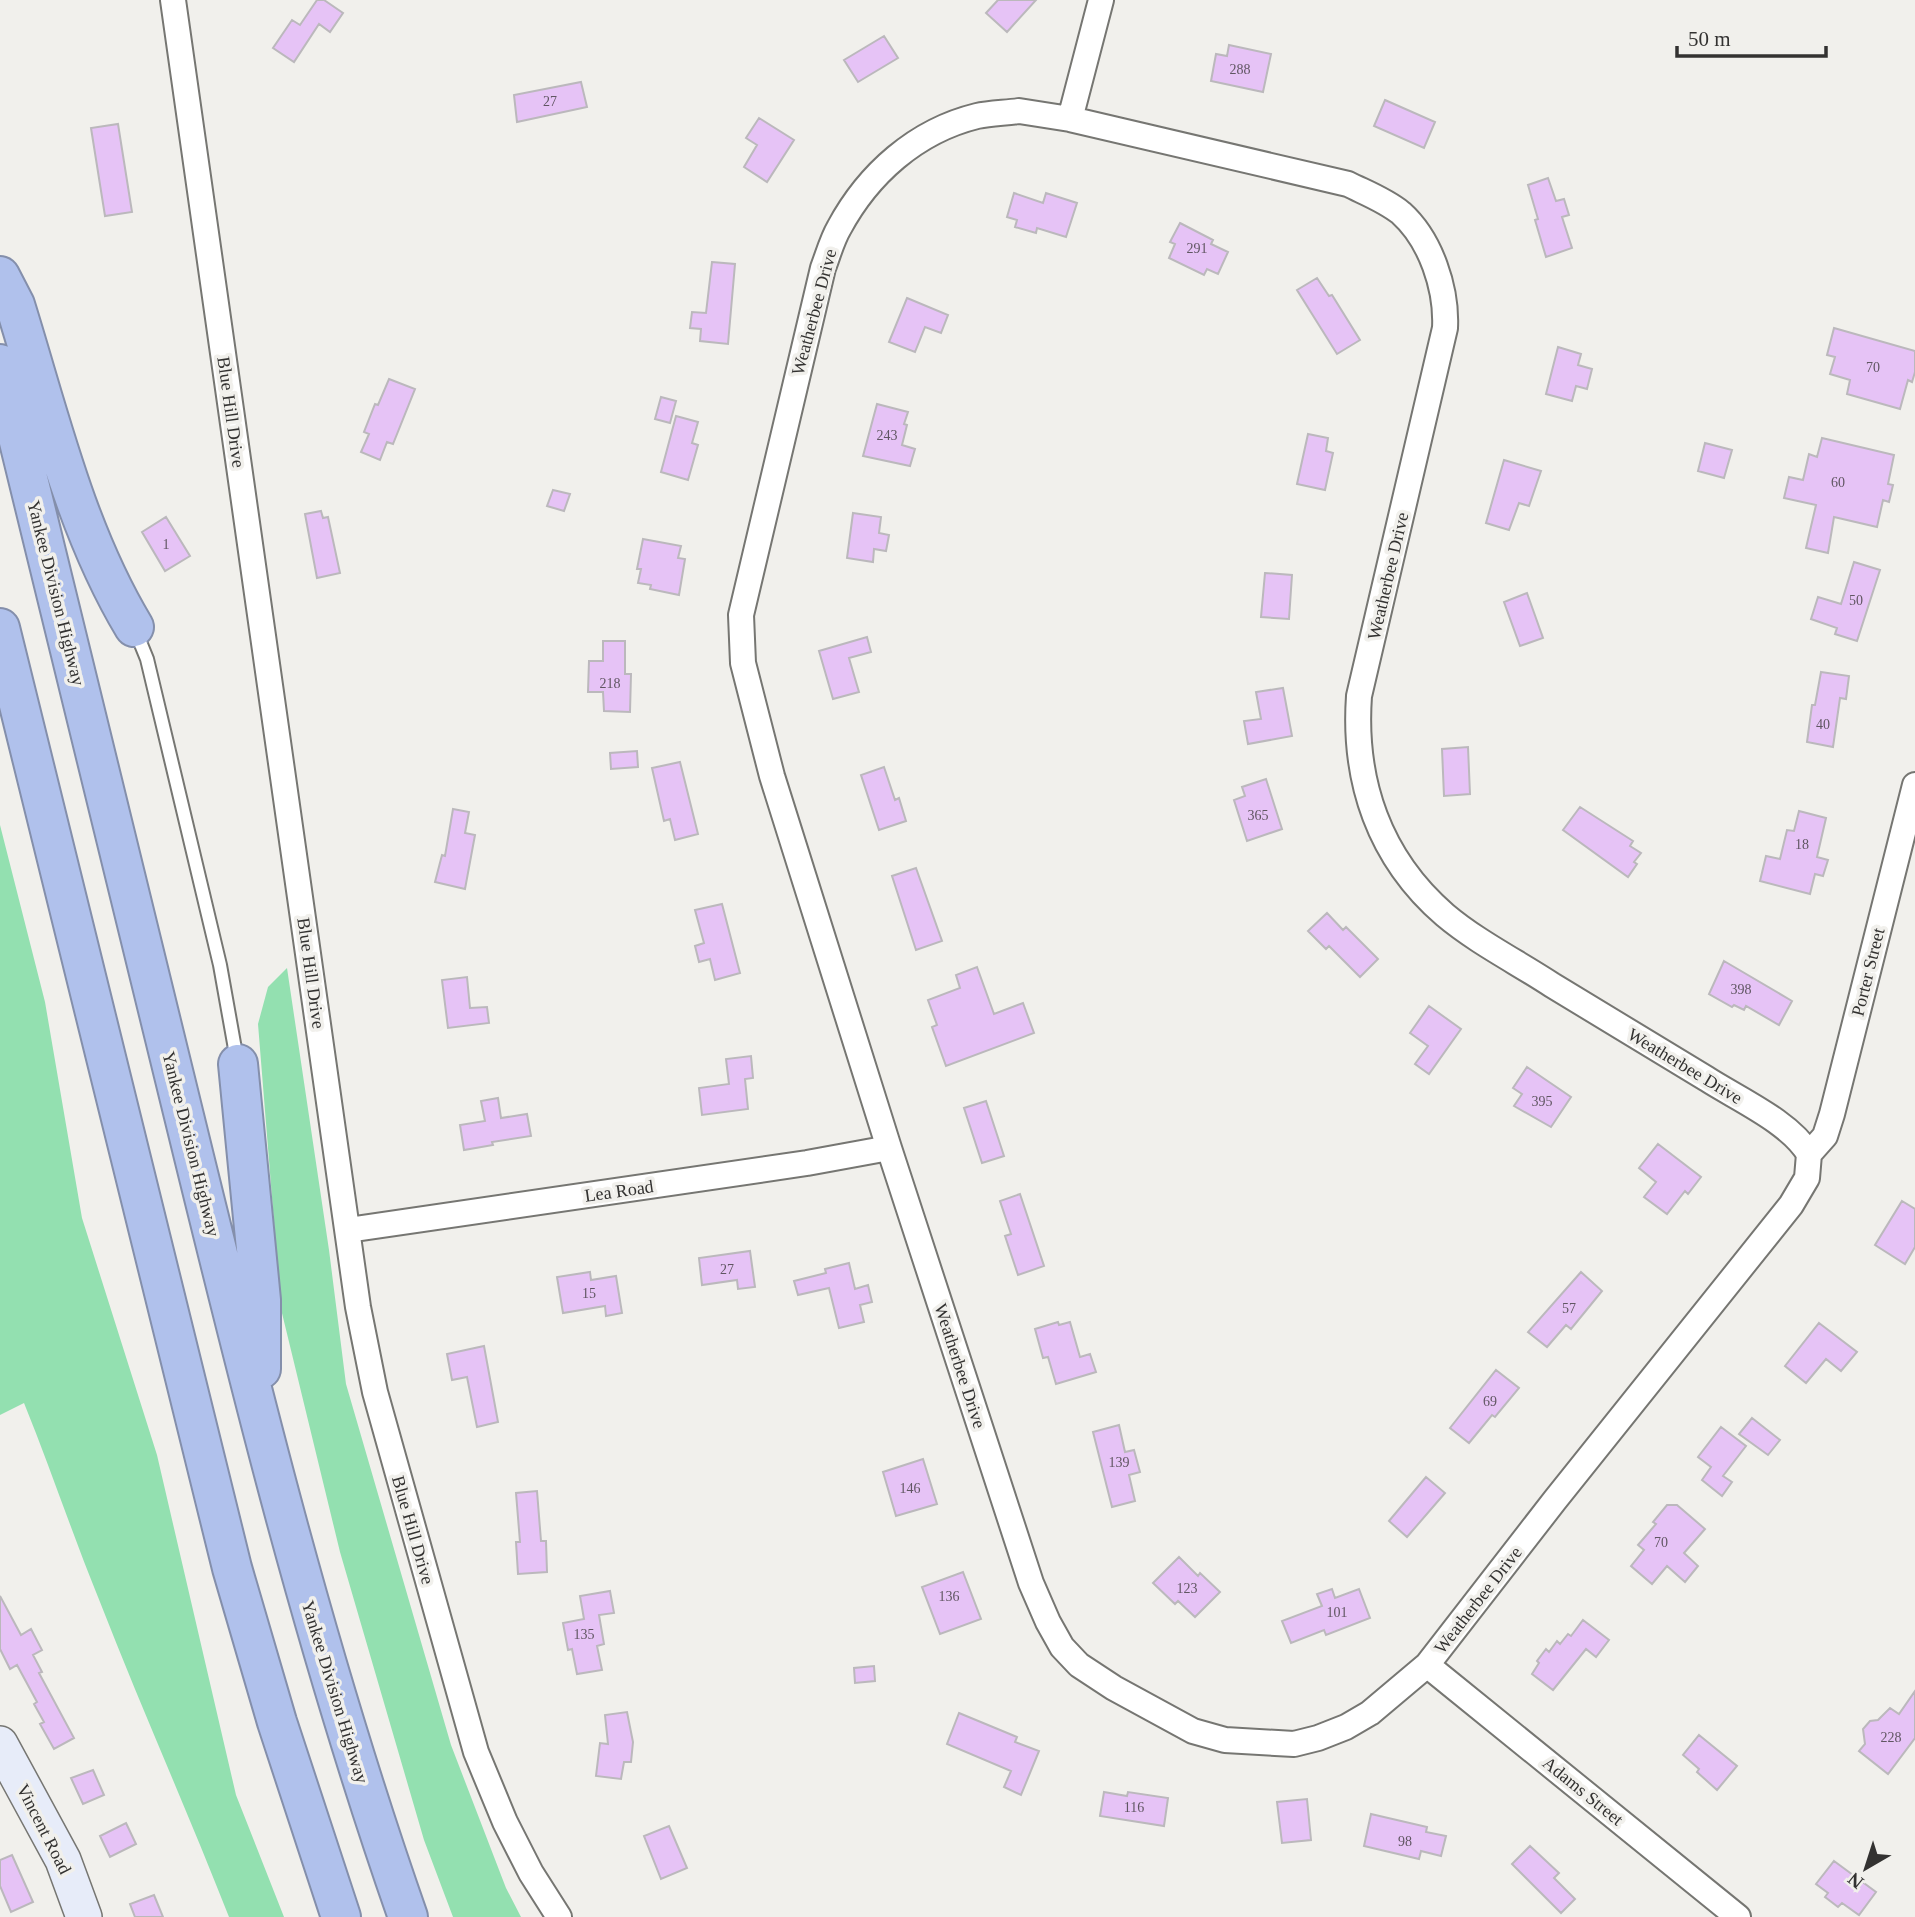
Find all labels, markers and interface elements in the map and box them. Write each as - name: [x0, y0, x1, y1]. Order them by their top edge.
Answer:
- scale bar: [1677, 14, 1826, 58]
- text: 50 m: [1688, 27, 1731, 51]
- house number: 288: [1230, 62, 1251, 77]
- house number: 27: [543, 94, 557, 109]
- house number: 291: [1187, 241, 1208, 256]
- street label: Weatherbee Drive: [788, 247, 840, 377]
- street label: Blue Hill Drive: [213, 355, 249, 469]
- house number: 70: [1866, 360, 1880, 375]
- house number: 243: [877, 428, 898, 443]
- house number: 60: [1831, 475, 1845, 490]
- street label: Yankee Division Highway: [23, 498, 89, 688]
- street label: Weatherbee Drive: [1364, 510, 1412, 642]
- house number: 1: [163, 537, 170, 552]
- house number: 50: [1849, 593, 1863, 608]
- house number: 218: [600, 676, 621, 691]
- house number: 40: [1816, 717, 1830, 732]
- house number: 365: [1248, 808, 1269, 823]
- house number: 18: [1795, 837, 1809, 852]
- street label: Blue Hill Drive: [293, 916, 329, 1030]
- street label: Porter Street: [1847, 926, 1889, 1018]
- house number: 398: [1731, 982, 1752, 997]
- street label: Weatherbee Drive: [1624, 1024, 1746, 1108]
- street label: Yankee Division Highway: [158, 1049, 224, 1239]
- house number: 395: [1532, 1094, 1553, 1109]
- street label: Lea Road: [583, 1176, 655, 1206]
- house number: 27: [720, 1262, 734, 1277]
- house number: 15: [582, 1286, 596, 1301]
- street label: Weatherbee Drive: [930, 1301, 990, 1431]
- house number: 57: [1562, 1301, 1576, 1316]
- house number: 69: [1483, 1394, 1497, 1409]
- house number: 139: [1109, 1455, 1130, 1470]
- street label: Blue Hill Drive: [388, 1473, 438, 1587]
- house number: 146: [900, 1481, 921, 1496]
- house number: 70: [1654, 1535, 1668, 1550]
- street label: Weatherbee Drive: [1430, 1543, 1526, 1657]
- house number: 123: [1177, 1581, 1198, 1596]
- house number: 136: [939, 1589, 960, 1604]
- street label: Yankee Division Highway: [298, 1598, 372, 1786]
- house number: 101: [1327, 1605, 1348, 1620]
- house number: 135: [574, 1627, 595, 1642]
- house number: 228: [1881, 1730, 1902, 1745]
- street label: Adams Street: [1539, 1753, 1627, 1829]
- street label: Vincent Road: [13, 1781, 75, 1877]
- house number: 116: [1124, 1800, 1144, 1815]
- north arrow: [1831, 1833, 1901, 1903]
- house number: 98: [1398, 1834, 1412, 1849]
- text: N: [1843, 1868, 1868, 1893]

